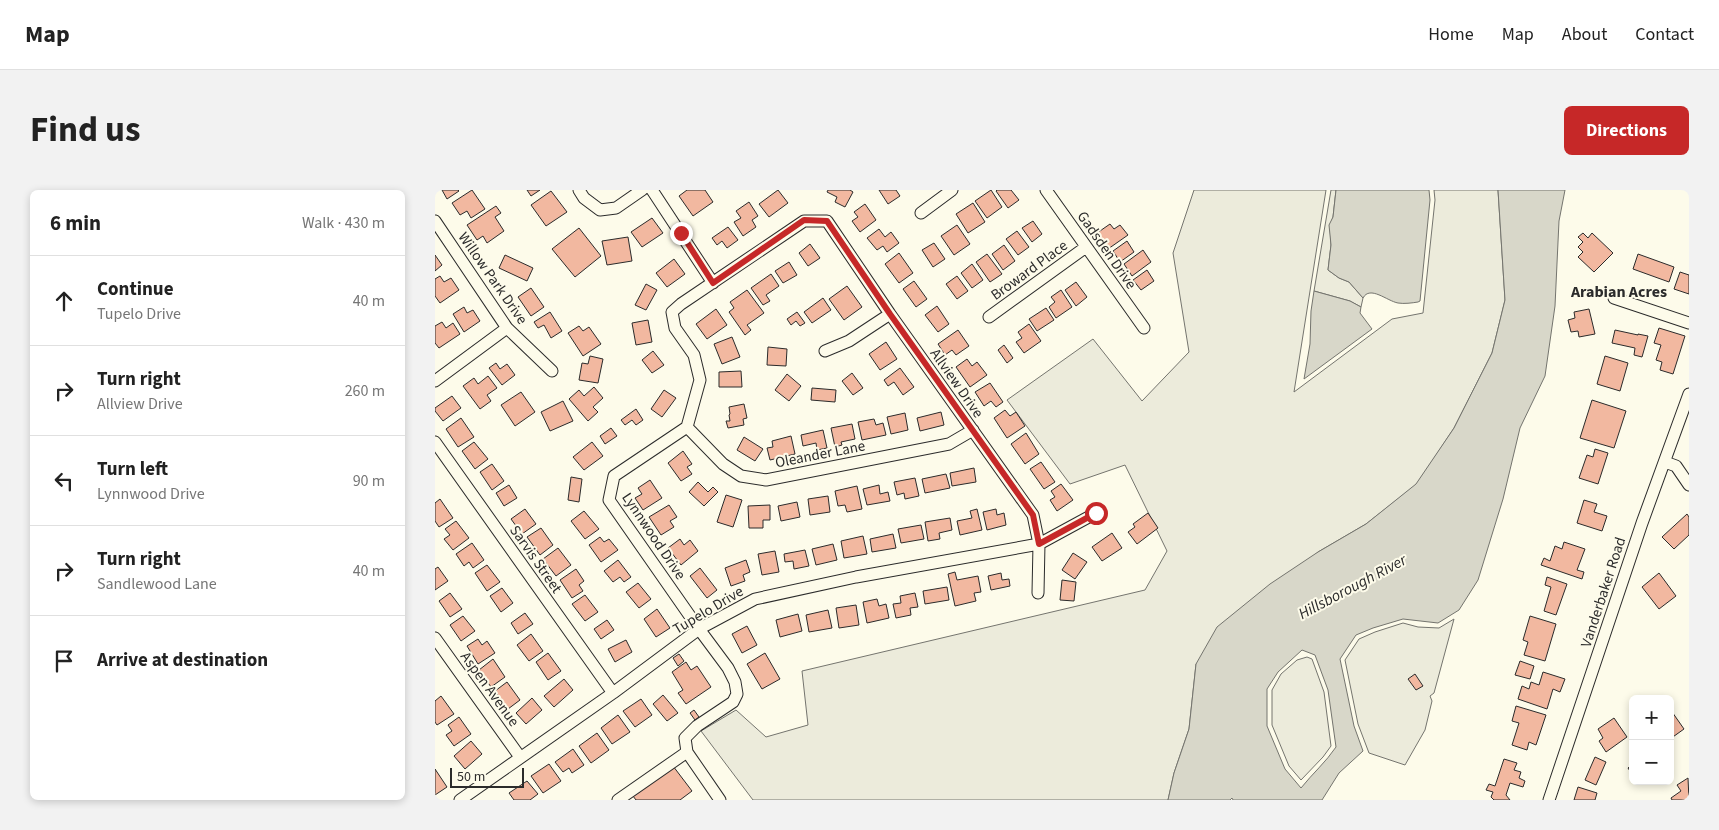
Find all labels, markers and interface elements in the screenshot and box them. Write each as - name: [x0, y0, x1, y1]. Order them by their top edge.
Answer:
- text: Map: [25, 17, 70, 52]
- text: Home: [1428, 22, 1474, 47]
- text: Map: [1502, 22, 1534, 47]
- text: About: [1562, 22, 1607, 47]
- text: Contact: [1635, 22, 1694, 47]
- text: Find us: [30, 105, 140, 155]
- button: Directions: [1564, 106, 1689, 155]
- street label: Gadsden Drive: [1072, 207, 1141, 294]
- text: 6 min: [50, 208, 101, 238]
- text: Walk · 430 m: [302, 212, 385, 234]
- route end: [670, 222, 693, 245]
- street label: Willow Park Drive: [453, 228, 532, 329]
- street label: Broward Place: [987, 235, 1072, 305]
- text: Continue: [97, 276, 174, 303]
- district label: Arabian Acres: [1570, 281, 1667, 303]
- icon: ahead: [50, 287, 78, 315]
- text: 40 m: [353, 290, 385, 312]
- text: Tupelo Drive: [97, 303, 181, 325]
- street label: Allview Drive: [925, 344, 988, 422]
- text: Turn right: [97, 366, 181, 393]
- icon: right: [50, 377, 78, 405]
- text: 260 m: [345, 380, 385, 402]
- text: Allview Drive: [97, 393, 183, 415]
- street label: Oleander Lane: [773, 435, 867, 474]
- text: Turn left: [97, 456, 168, 483]
- icon: left: [50, 467, 78, 495]
- text: 90 m: [353, 470, 385, 492]
- text: Lynnwood Drive: [97, 483, 205, 505]
- street label: Lynnwood Drive: [617, 489, 691, 584]
- route start: [1085, 502, 1108, 525]
- street label: Sarvis Street: [504, 521, 567, 598]
- street label: Vanderbaker Road: [1576, 534, 1631, 650]
- text: Turn right: [97, 546, 181, 573]
- water label: Hillsborough River: [1294, 548, 1412, 625]
- icon: right: [50, 557, 78, 585]
- text: 40 m: [353, 560, 385, 582]
- text: Sandlewood Lane: [97, 573, 217, 595]
- street label: Tupelo Drive: [669, 581, 747, 640]
- icon: arrive: [50, 647, 78, 675]
- text: Arrive at destination: [97, 647, 268, 674]
- street label: Aspen Avenue: [455, 648, 524, 731]
- map controls: [1629, 695, 1674, 785]
- button: +: [1629, 695, 1674, 740]
- button: −: [1629, 740, 1674, 785]
- scale bar: [450, 765, 524, 788]
- text: 50 m: [457, 767, 485, 787]

